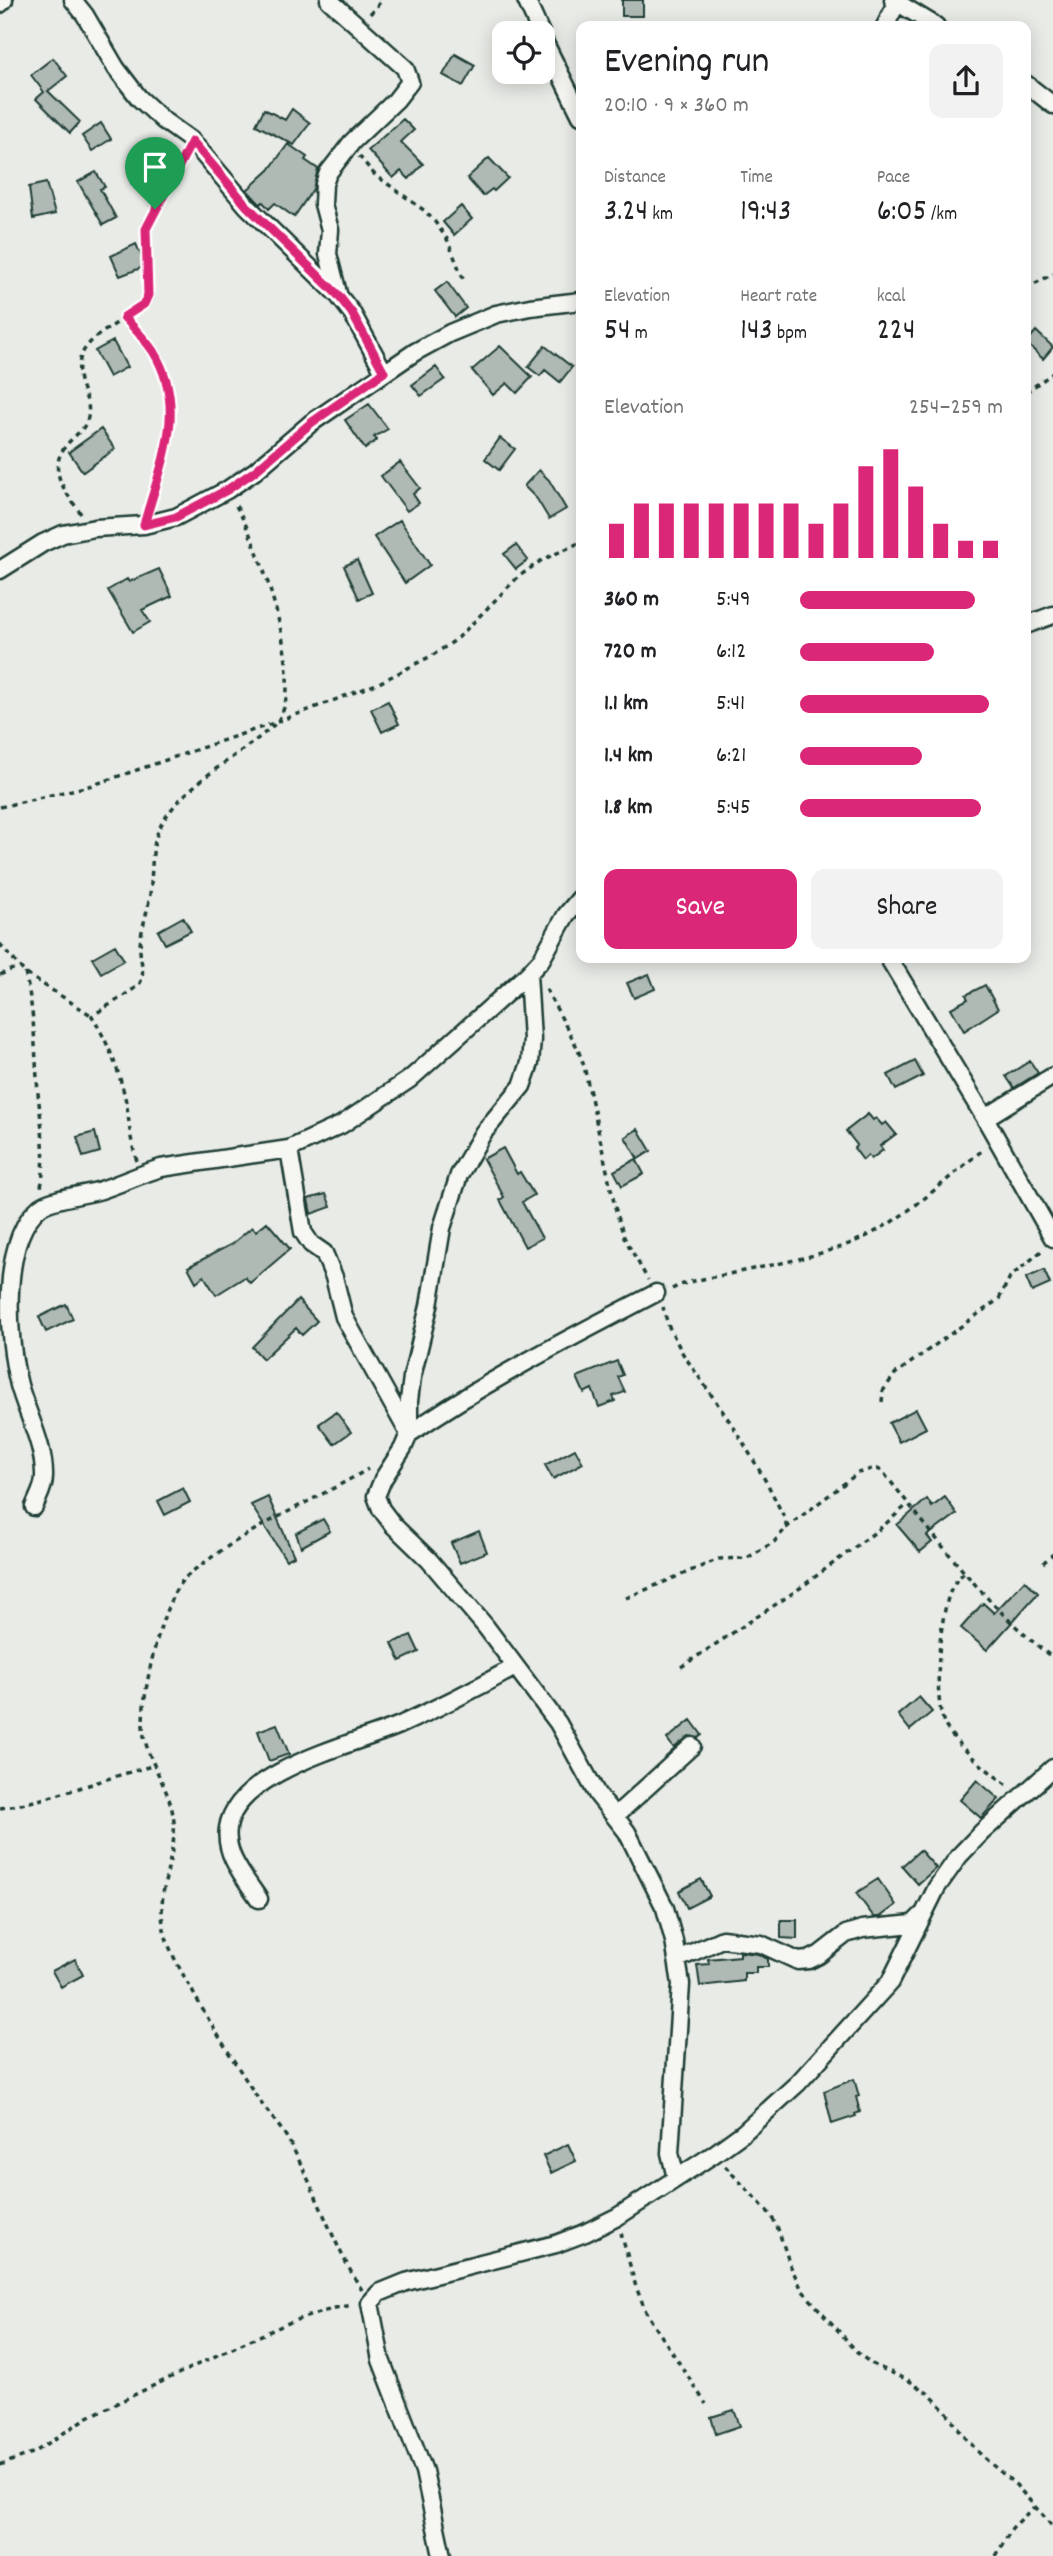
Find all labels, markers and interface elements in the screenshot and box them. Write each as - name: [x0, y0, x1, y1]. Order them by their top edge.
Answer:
- map controls: [492, 21, 555, 84]
- button: locate: [492, 21, 555, 84]
- text: Evening run: [604, 36, 769, 91]
- button: share: [929, 44, 1003, 118]
- text: 20:10 · 9 × 360 m: [604, 90, 749, 123]
- pin: [125, 137, 185, 209]
- icon: arrive: [136, 148, 174, 186]
- text: Distance: [604, 165, 666, 192]
- text: Time: [740, 165, 773, 192]
- text: Pace: [877, 165, 910, 192]
- text: 3.24: [604, 192, 648, 235]
- text: 19:43: [740, 192, 791, 235]
- text: 6:05: [877, 192, 927, 235]
- text: km: [648, 202, 673, 229]
- text: /km: [927, 202, 957, 229]
- text: Elevation: [604, 284, 670, 311]
- text: Heart rate: [740, 284, 817, 311]
- text: kcal: [877, 284, 906, 311]
- text: 54: [604, 311, 630, 354]
- text: 143: [740, 311, 773, 354]
- text: 224: [877, 311, 915, 354]
- text: m: [630, 321, 648, 348]
- text: bpm: [773, 321, 807, 348]
- text: Elevation: [604, 392, 684, 425]
- text: 254–259 m: [909, 392, 1003, 425]
- text: 360 m: [604, 584, 659, 617]
- text: 5:49: [716, 584, 751, 617]
- text: 720 m: [604, 636, 656, 669]
- text: 6:12: [716, 636, 746, 669]
- text: 1.1 km: [604, 688, 648, 721]
- text: 5:41: [716, 688, 745, 721]
- text: 1.4 km: [604, 740, 653, 773]
- text: 6:21: [716, 740, 746, 773]
- text: 1.8 km: [604, 792, 653, 825]
- text: 5:45: [716, 792, 751, 825]
- button: Save: [604, 869, 797, 949]
- button: Share: [811, 869, 1003, 949]

